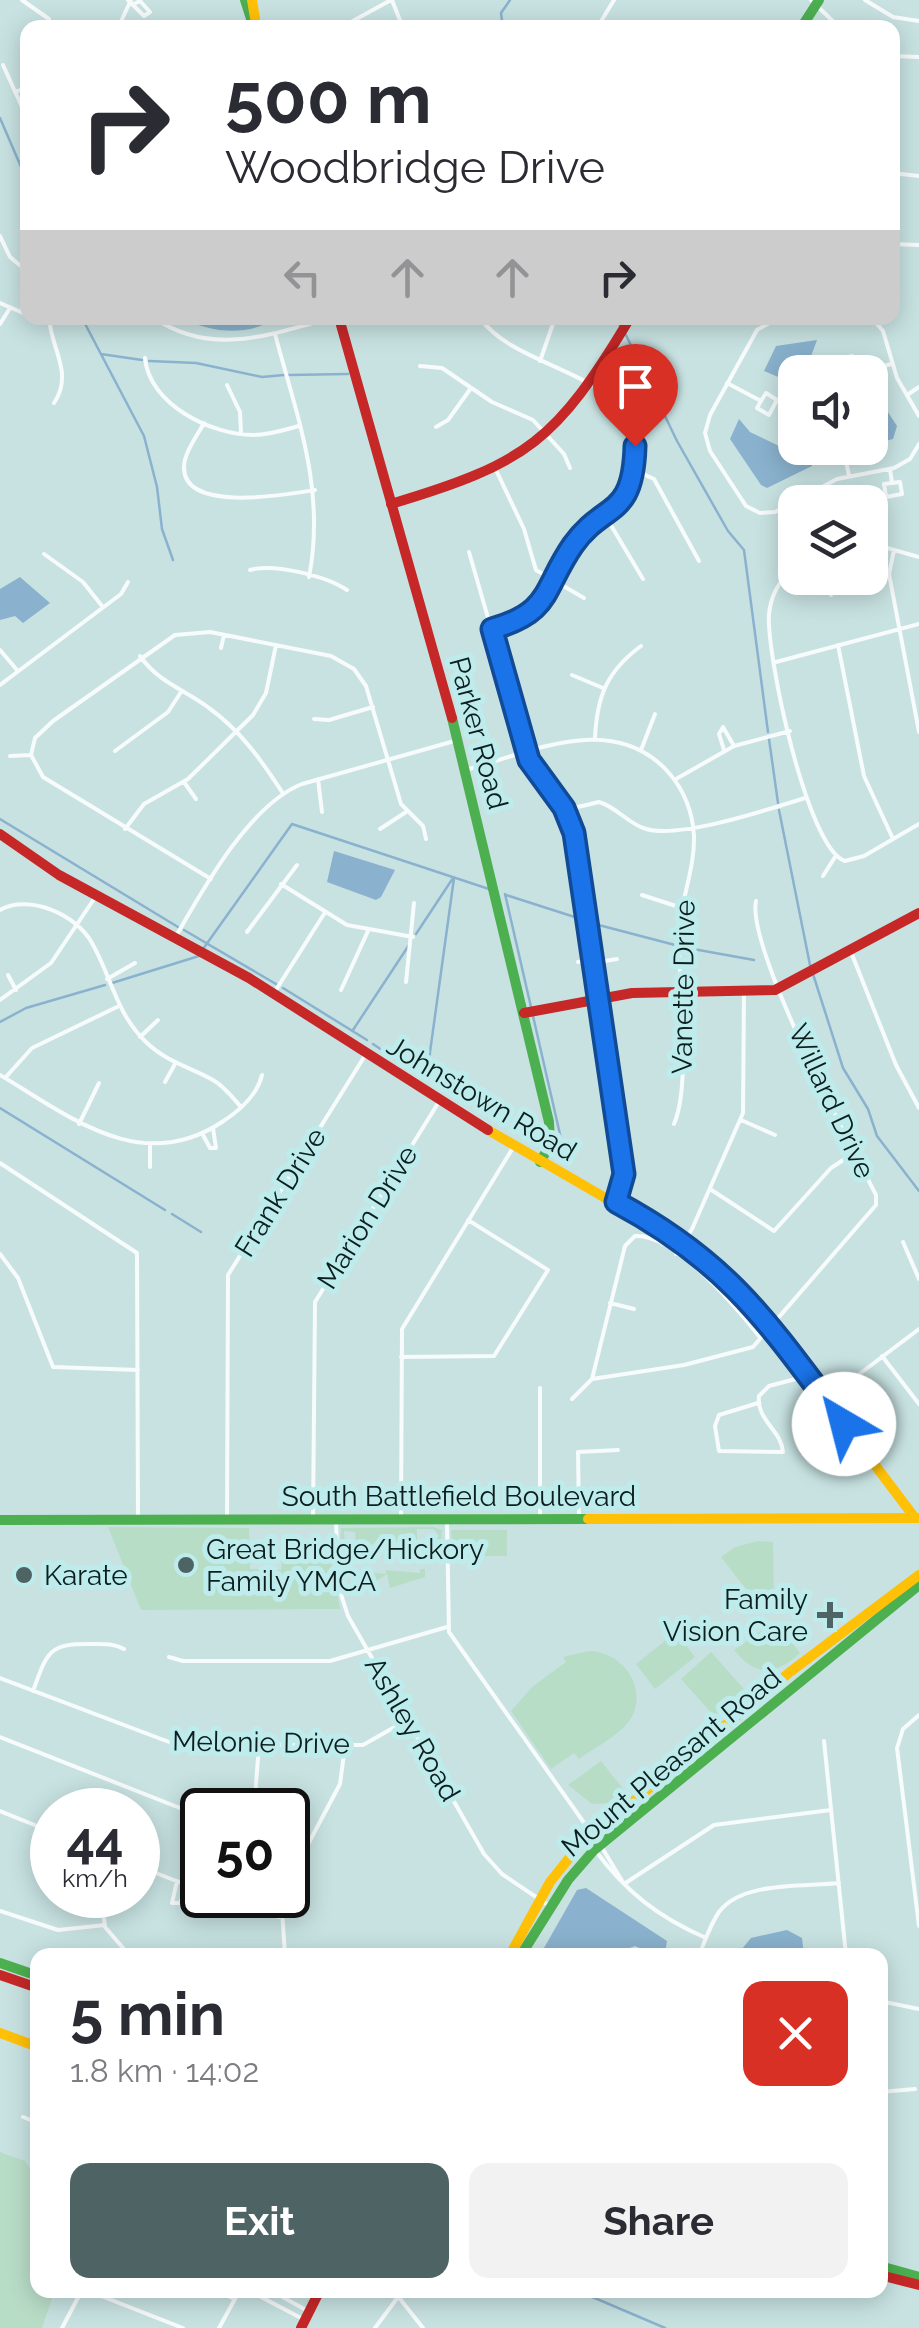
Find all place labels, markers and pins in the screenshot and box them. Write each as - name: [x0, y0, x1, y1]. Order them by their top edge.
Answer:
- pin: [593, 344, 678, 447]
- place label: Great Bridge/Hickory Family YMCA: [206, 1533, 484, 1598]
- marker: Great Bridge/Hickory Family YMCA: [175, 1554, 197, 1576]
- place label: Karate: [44, 1559, 128, 1592]
- marker: Karate: [13, 1564, 35, 1586]
- place label: Family Vision Care: [663, 1583, 808, 1648]
- marker: Family Vision Care: [817, 1602, 843, 1628]

